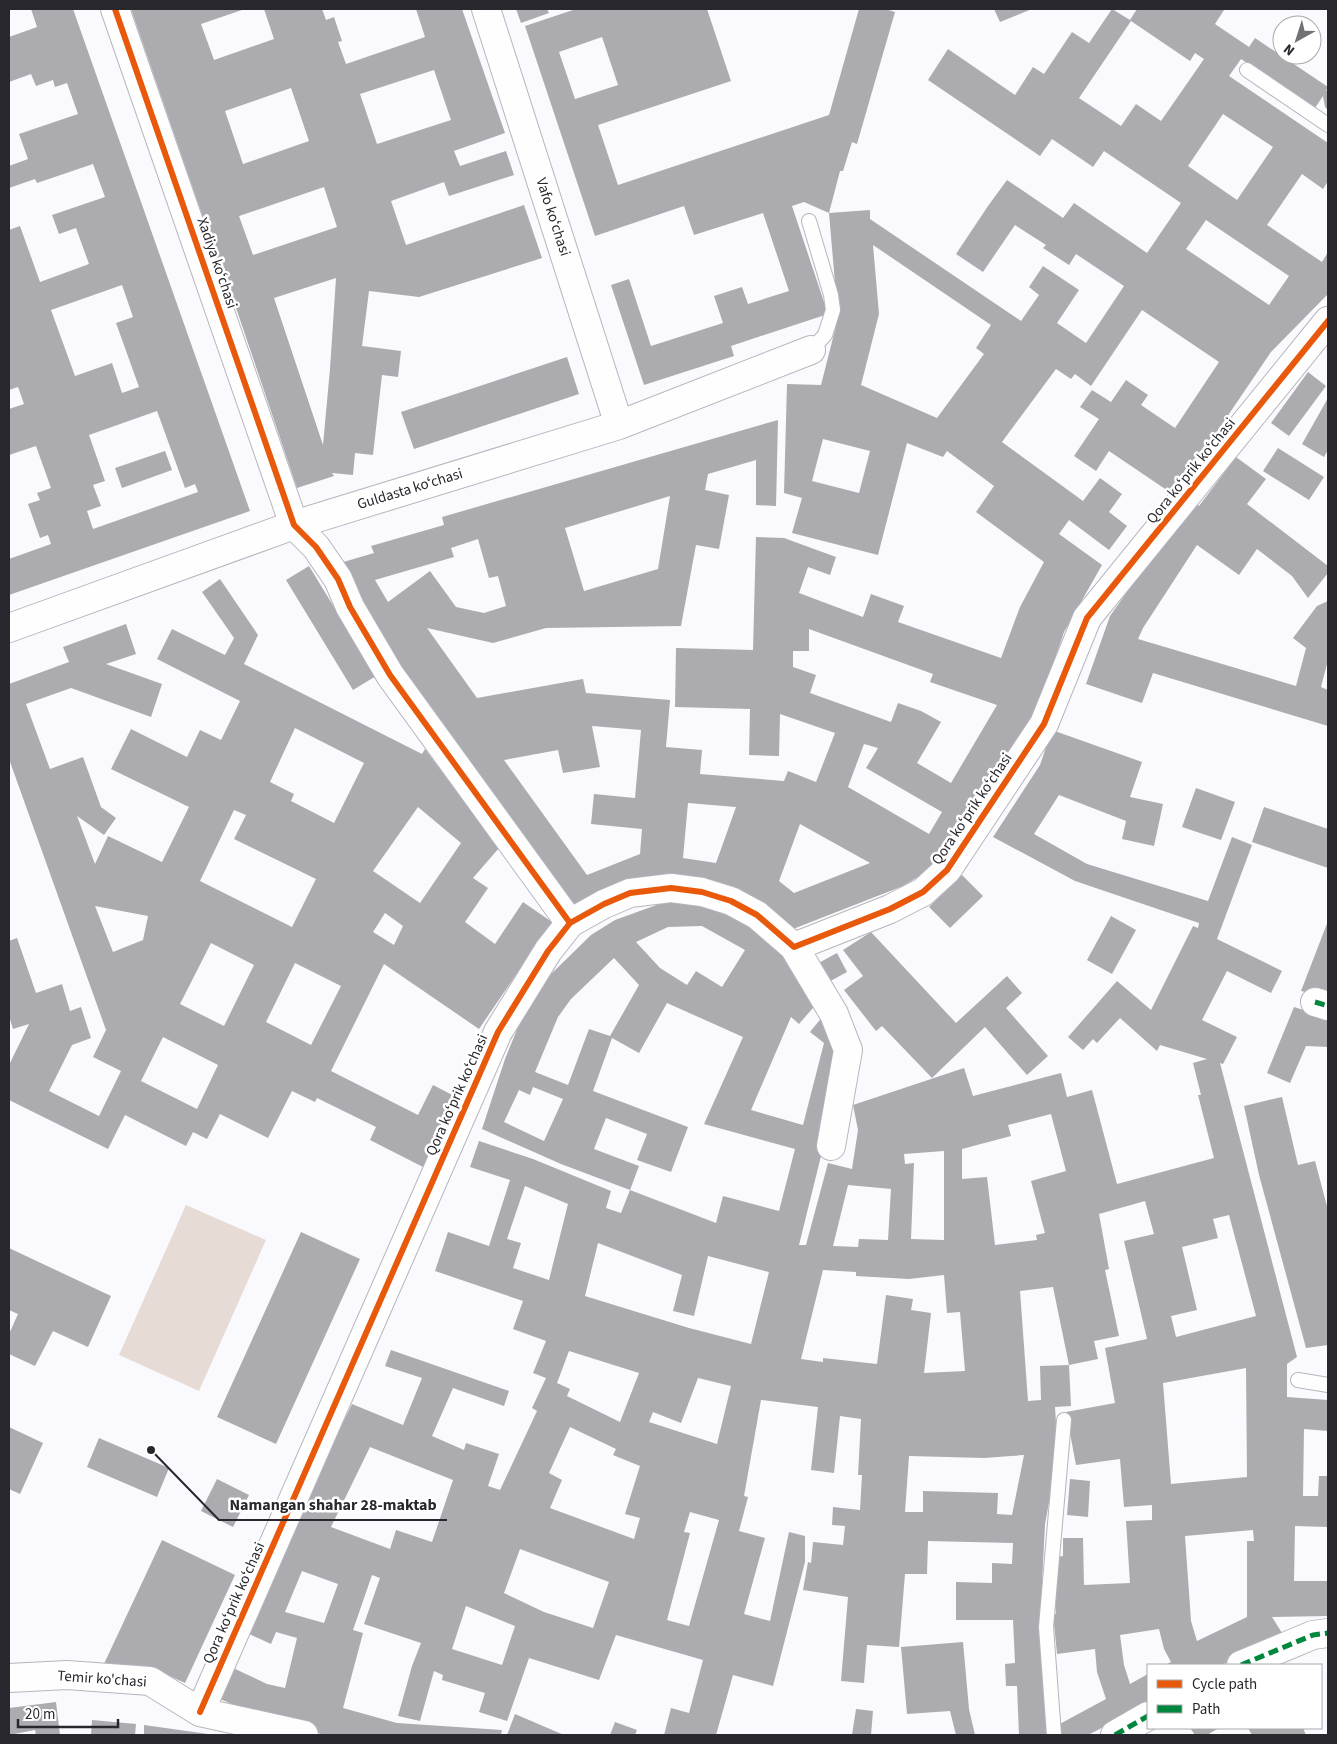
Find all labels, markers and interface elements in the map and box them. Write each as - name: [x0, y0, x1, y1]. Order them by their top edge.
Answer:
- north arrow: [1272, 15, 1322, 65]
- text: N: [1280, 39, 1299, 60]
- street label: Vafo koʻchasi: [530, 175, 576, 259]
- street label: Xadiya koʻchasi: [192, 214, 242, 312]
- street label: Qora koʻprik koʻchasi: [1142, 413, 1240, 529]
- street label: Guldasta koʻchasi: [355, 463, 465, 515]
- street label: Qora koʻprik koʻchasi: [927, 749, 1017, 869]
- street label: Qora koʻprik koʻchasi: [421, 1031, 493, 1159]
- callout: Namangan shahar 28-maktab: [219, 1489, 447, 1520]
- text: Namangan shahar 28-maktab: [229, 1494, 437, 1516]
- street label: Qora koʻprik koʻchasi: [198, 1539, 270, 1667]
- legend: [1147, 1664, 1322, 1729]
- street label: Temir ko'chasi: [57, 1665, 147, 1693]
- text: Cycle path: [1192, 1674, 1257, 1695]
- scale bar: [18, 1696, 118, 1728]
- text: Path: [1192, 1699, 1220, 1720]
- text: 20 m: [25, 1704, 55, 1725]

